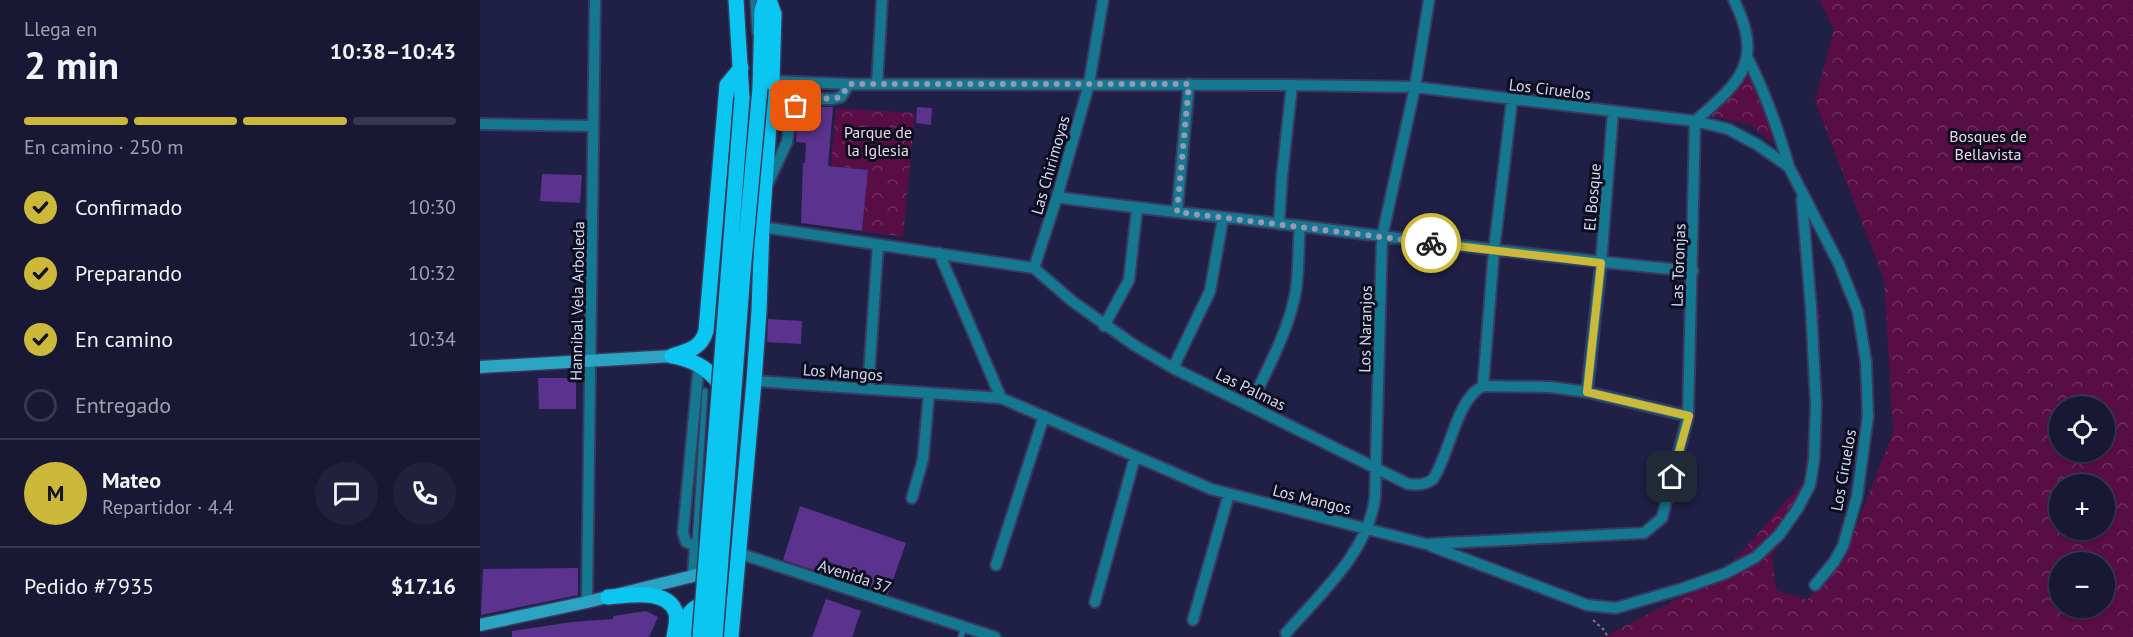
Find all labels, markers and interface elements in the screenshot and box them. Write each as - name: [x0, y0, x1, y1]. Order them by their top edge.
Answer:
- text: Llega en: [24, 16, 97, 42]
- text: 10:38–10:43: [330, 37, 456, 65]
- text: 2 min: [24, 39, 119, 90]
- street label: Los Ciruelos: [1508, 74, 1592, 104]
- pin: [770, 80, 821, 131]
- icon: bag: [779, 89, 812, 122]
- street label: Las Chirimoyas: [1026, 113, 1074, 217]
- park label: Parque de la Iglesia: [844, 122, 912, 160]
- park label: Bosques de Bellavista: [1949, 126, 2027, 164]
- text: En camino · 250 m: [24, 134, 184, 160]
- street label: El Bosque: [1579, 162, 1605, 232]
- icon: check: [24, 191, 57, 224]
- text: Confirmado: [75, 193, 182, 221]
- text: 10:30: [408, 194, 456, 220]
- courier: [1401, 213, 1461, 273]
- street label: Hannibal Vela Arboleda: [566, 221, 588, 381]
- street label: Las Toronjas: [1667, 223, 1689, 307]
- icon: bike: [1415, 227, 1448, 260]
- icon: check: [24, 257, 57, 290]
- text: Preparando: [75, 259, 182, 287]
- text: 10:32: [408, 260, 456, 286]
- street label: Los Naranjos: [1354, 285, 1376, 373]
- icon: check: [24, 323, 57, 356]
- text: En camino: [75, 325, 173, 353]
- text: 10:34: [408, 326, 456, 352]
- street label: Los Mangos: [802, 359, 884, 385]
- street label: Las Palmas: [1213, 363, 1290, 415]
- text: Entregado: [75, 391, 171, 419]
- map controls: [2049, 396, 2115, 618]
- button: locate: [2049, 396, 2115, 462]
- street label: Los Ciruelos: [1826, 427, 1860, 512]
- pin: [1646, 451, 1697, 502]
- icon: home: [1655, 460, 1688, 493]
- button: chat: [315, 462, 378, 525]
- button: phone: [393, 462, 456, 525]
- text: Mateo: [102, 466, 161, 494]
- button: +: [2049, 474, 2115, 540]
- text: M: [47, 479, 64, 507]
- street label: Los Mangos: [1271, 480, 1354, 518]
- text: Repartidor · 4.4: [102, 494, 234, 520]
- button: −: [2049, 552, 2115, 618]
- street label: Avenida 37: [816, 555, 894, 597]
- text: Pedido #7935: [24, 572, 154, 600]
- text: $17.16: [391, 572, 456, 600]

